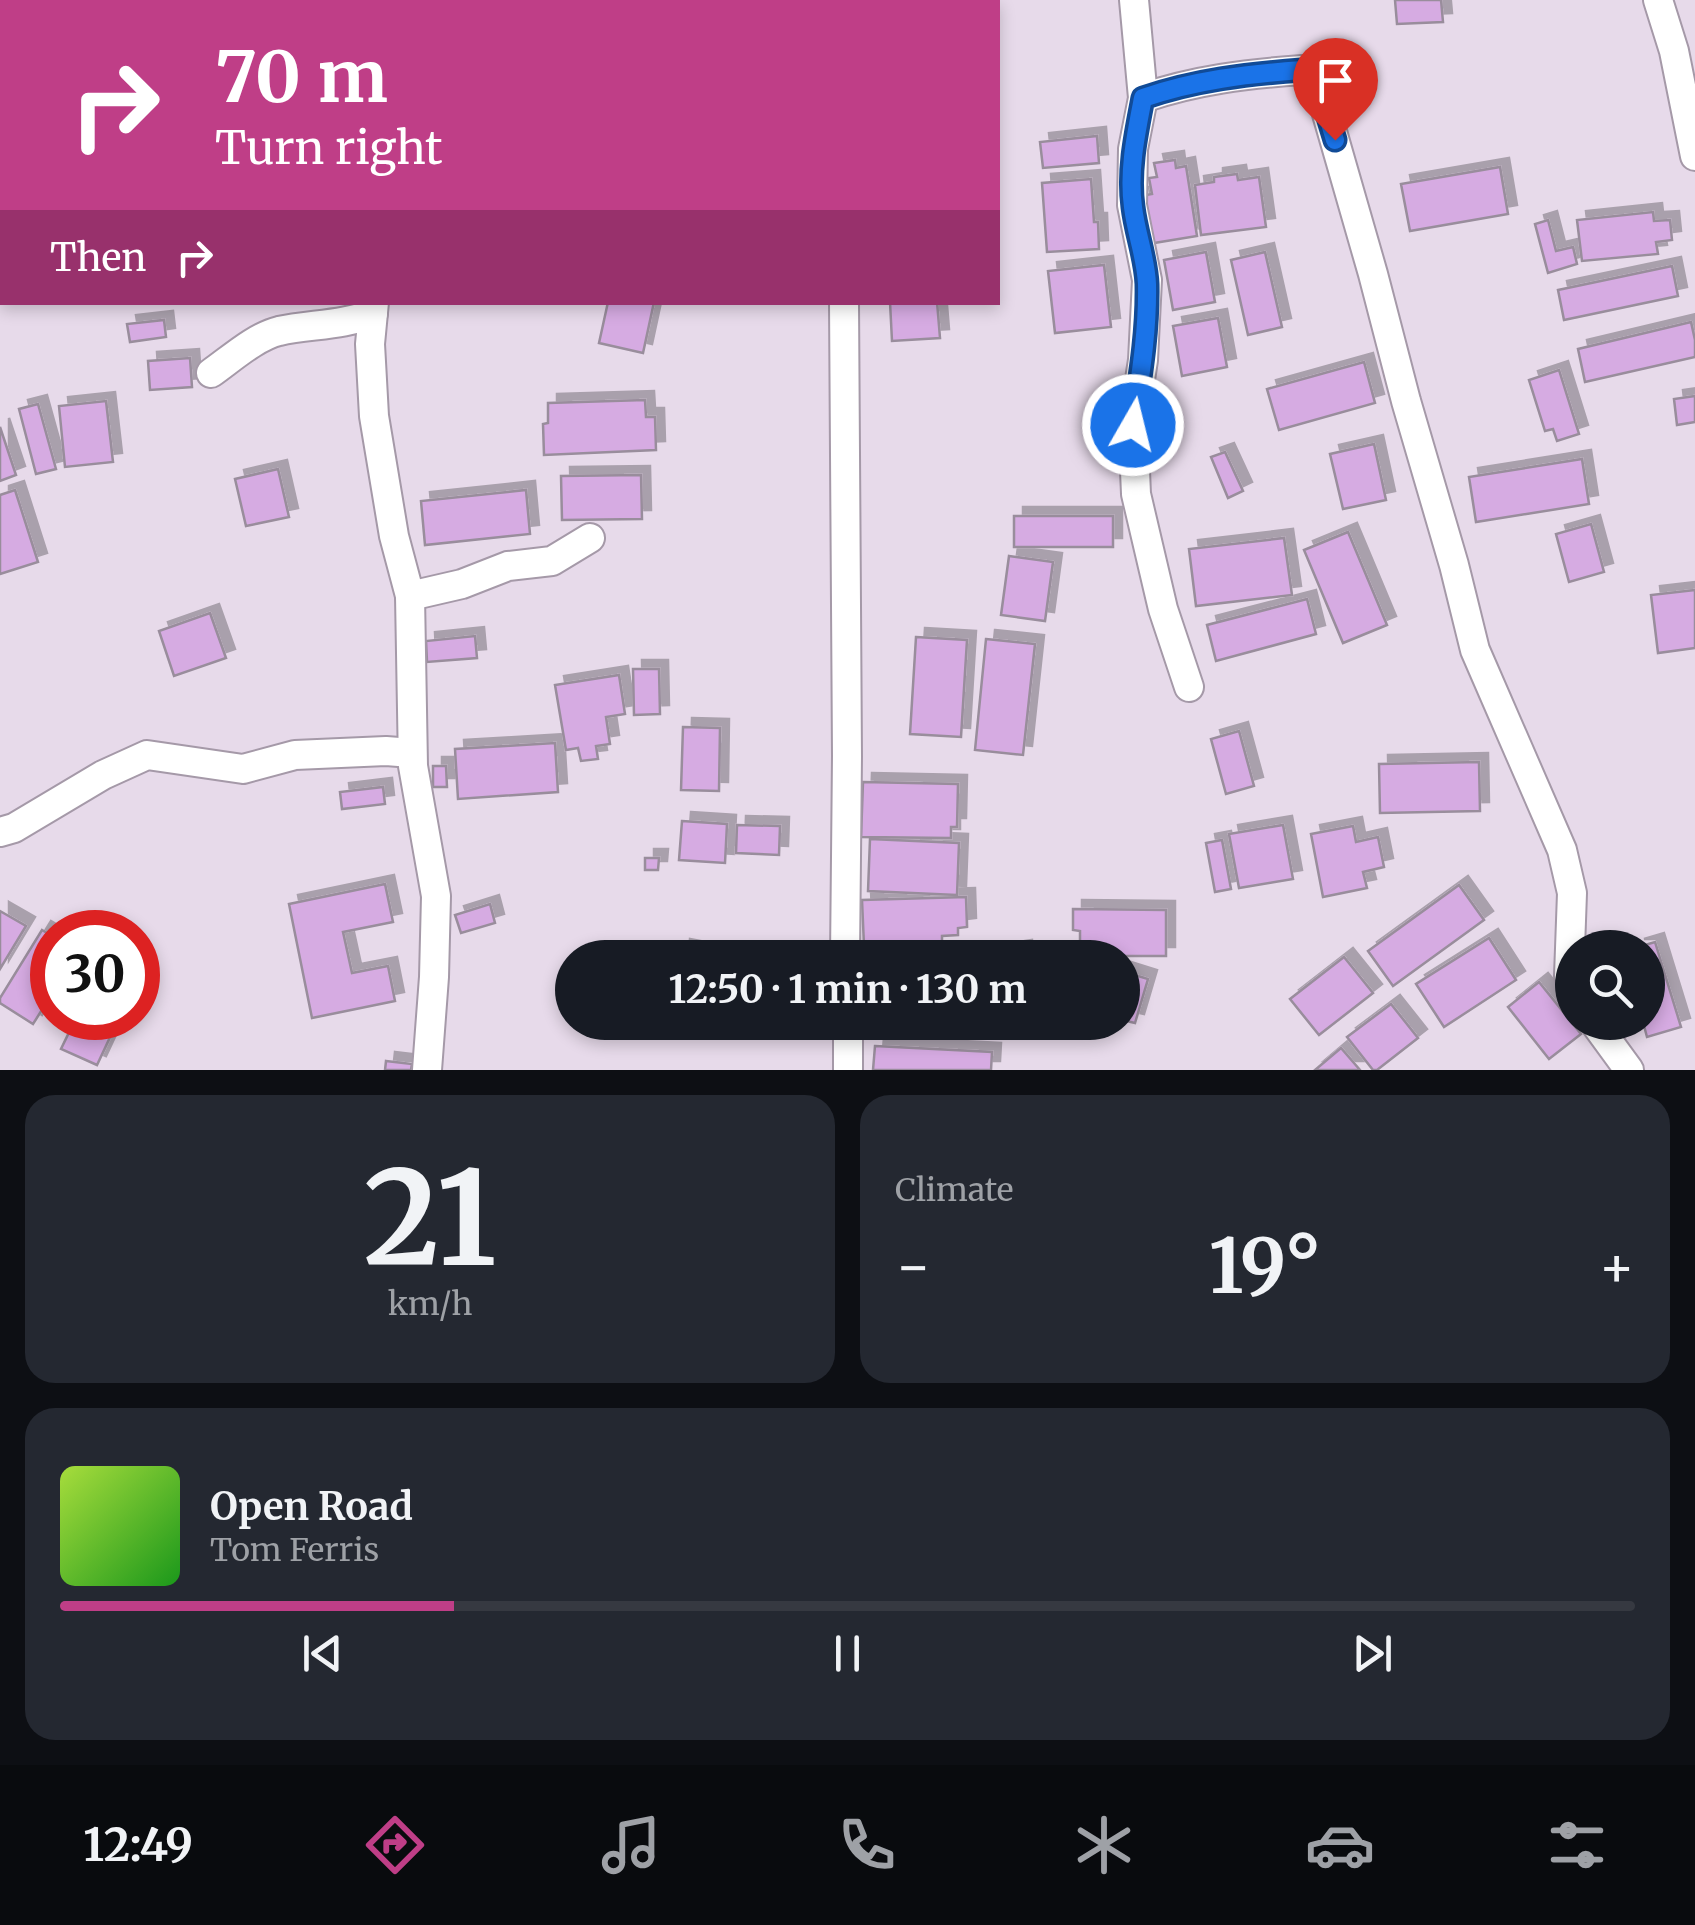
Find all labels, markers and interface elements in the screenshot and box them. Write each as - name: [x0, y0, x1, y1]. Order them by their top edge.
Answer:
- text: 70 m: [215, 33, 388, 121]
- pin: [1293, 38, 1378, 141]
- icon: right: [50, 40, 180, 170]
- icon: arrive: [1308, 53, 1363, 108]
- text: Turn right: [215, 120, 443, 176]
- icon: right: [167, 230, 222, 285]
- text: Then: [50, 234, 147, 281]
- position arrow: [1081, 373, 1185, 477]
- speed limit sign: 30: [30, 910, 160, 1040]
- map controls: [1555, 930, 1665, 1040]
- button: search: [1555, 930, 1665, 1040]
- text: 12:50 · 1 min · 130 m: [668, 966, 1027, 1013]
- text: 21: [363, 1137, 497, 1300]
- text: Climate: [895, 1170, 1013, 1210]
- text: 19°: [1209, 1219, 1321, 1313]
- text: −: [895, 1232, 932, 1301]
- text: +: [1598, 1232, 1635, 1301]
- text: km/h: [388, 1284, 472, 1324]
- text: Open Road: [210, 1483, 413, 1530]
- text: Tom Ferris: [210, 1530, 379, 1570]
- icon: previous: [295, 1626, 350, 1681]
- icon: pause: [820, 1626, 875, 1681]
- icon: next: [1345, 1626, 1400, 1681]
- icon: directions: [360, 1810, 430, 1880]
- icon: music: [596, 1810, 666, 1880]
- icon: phone: [832, 1810, 902, 1880]
- icon: climate: [1069, 1810, 1139, 1880]
- icon: car: [1305, 1810, 1375, 1880]
- icon: filters: [1542, 1810, 1612, 1880]
- text: 12:49: [83, 1817, 193, 1873]

